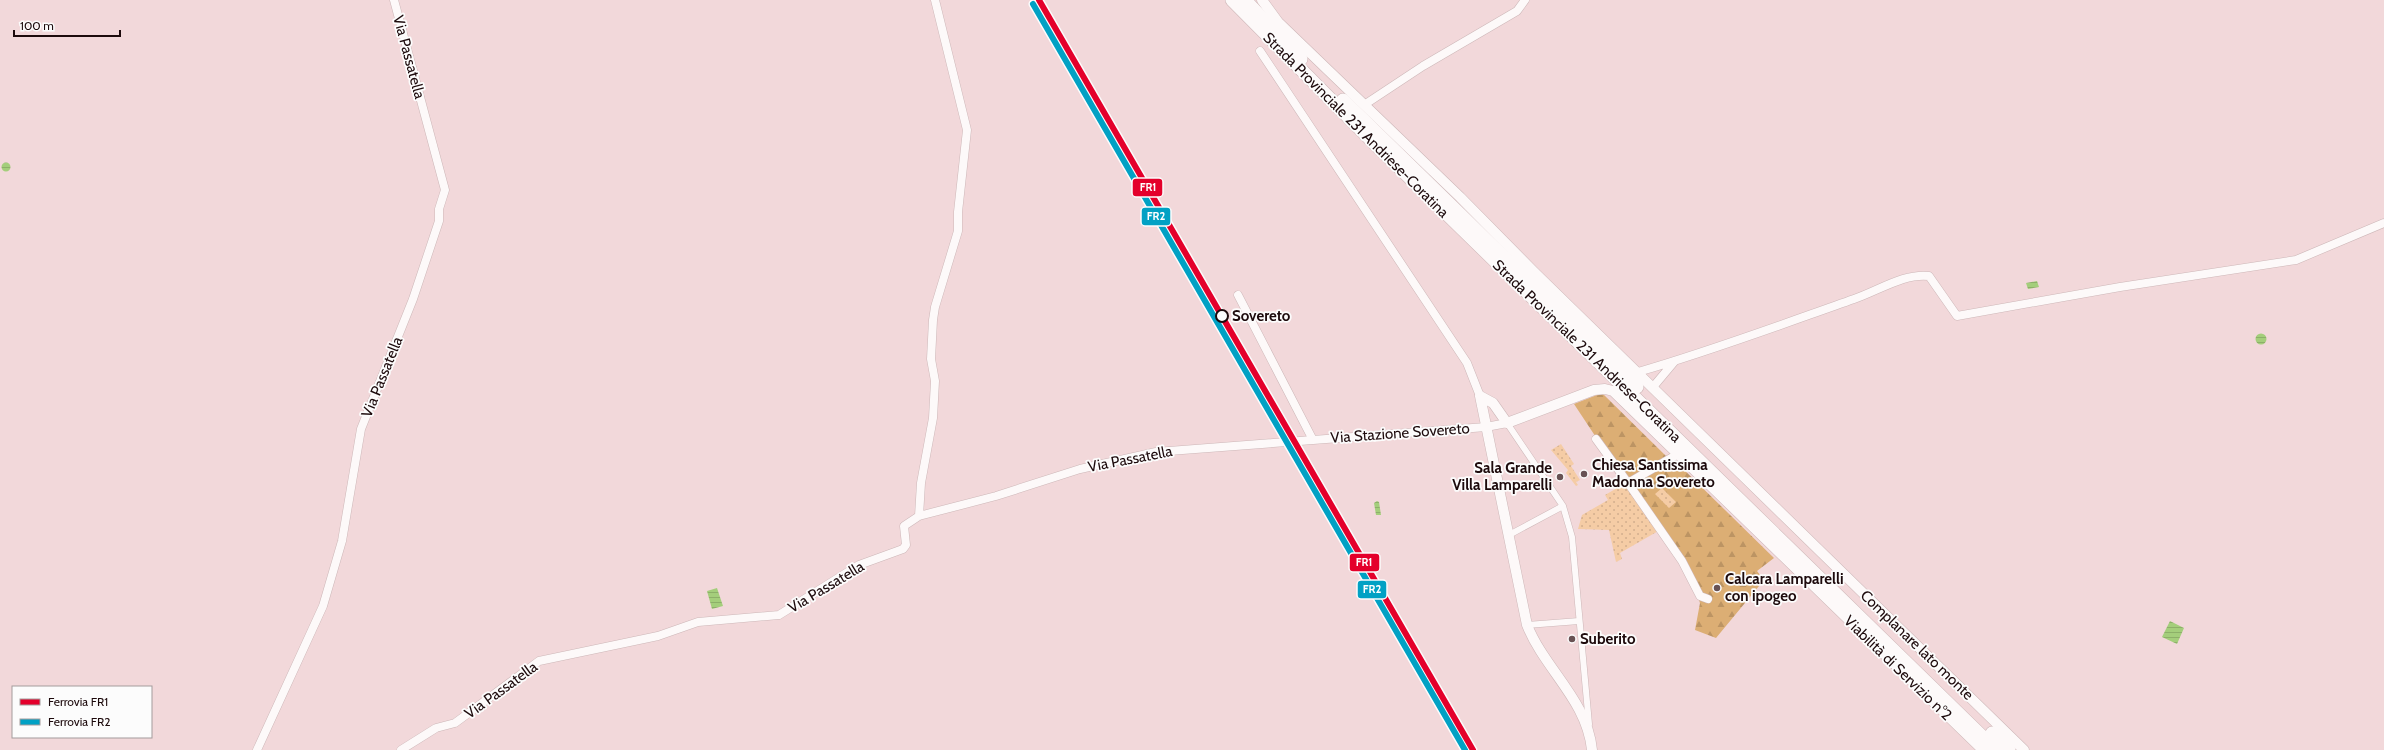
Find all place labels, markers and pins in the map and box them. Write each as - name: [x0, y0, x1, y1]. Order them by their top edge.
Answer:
- place label: Sovereto: [1232, 307, 1291, 325]
- marker: Sovereto: [1215, 309, 1229, 323]
- place label: Chiesa Santissima Madonna Sovereto: [1592, 456, 1715, 491]
- place label: Sala Grande Villa Lamparelli: [1452, 459, 1552, 494]
- marker: Chiesa Santissima Madonna Sovereto: [1579, 469, 1589, 479]
- marker: Sala Grande Villa Lamparelli: [1555, 472, 1565, 482]
- place label: Calcara Lamparelli con ipogeo: [1725, 570, 1844, 605]
- marker: Calcara Lamparelli con ipogeo: [1712, 583, 1722, 593]
- place label: Suberito: [1580, 630, 1636, 648]
- marker: Suberito: [1567, 634, 1577, 644]

